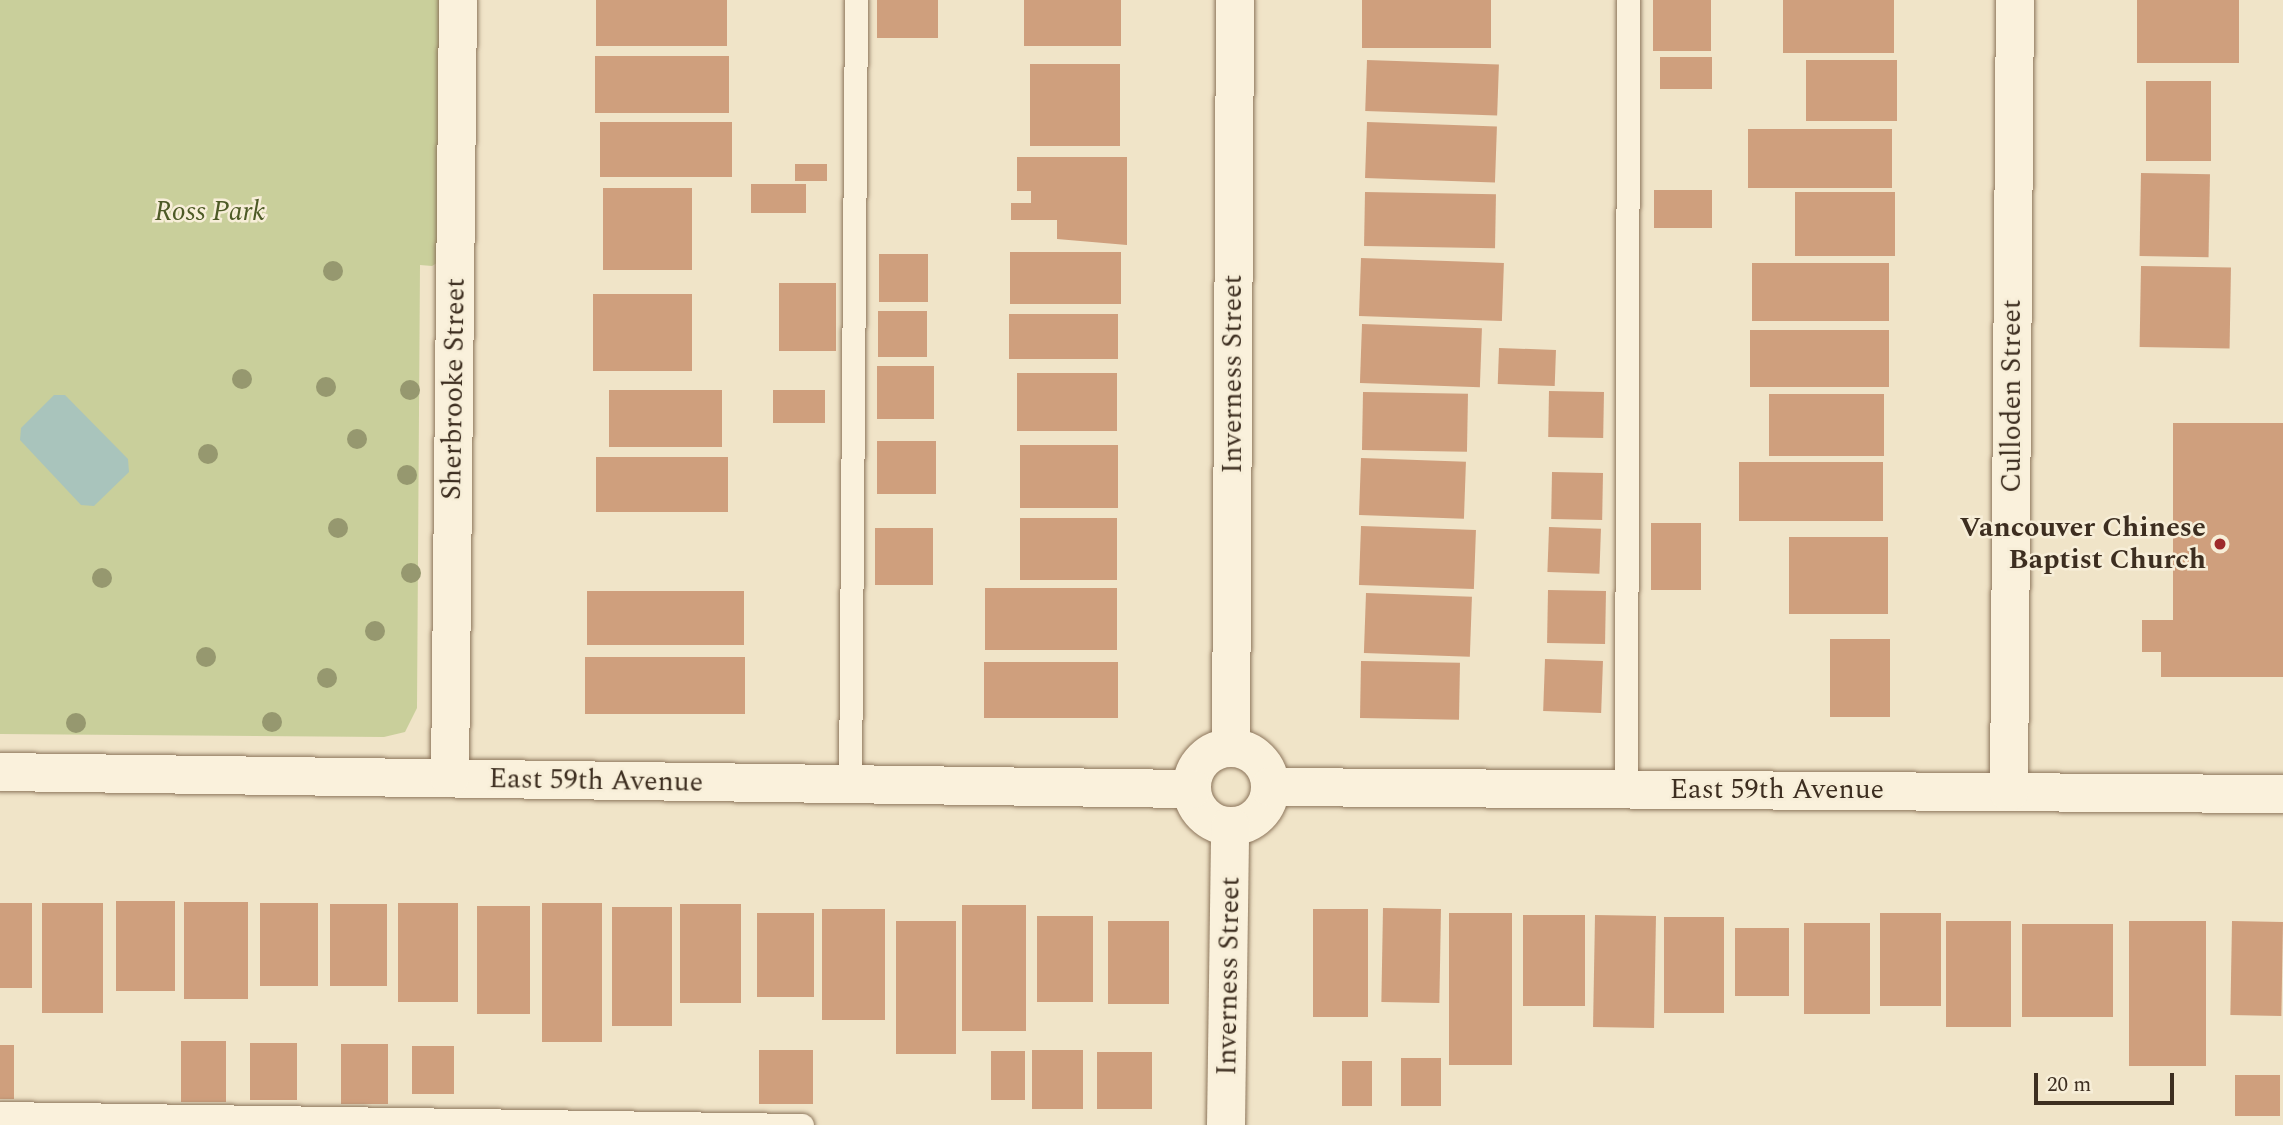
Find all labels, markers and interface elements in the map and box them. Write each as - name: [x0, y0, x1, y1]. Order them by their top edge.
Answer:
- park label: Ross Park: [155, 195, 265, 229]
- street label: Inverness Street: [1216, 274, 1250, 474]
- street label: Sherbrooke Street: [435, 278, 473, 500]
- street label: Culloden Street: [1995, 299, 2029, 493]
- place label: Vancouver Chinese Baptist Church: [1959, 511, 2206, 577]
- marker: Vancouver Chinese Baptist Church: [2212, 536, 2228, 552]
- street label: East 59th Avenue: [489, 762, 703, 800]
- street label: East 59th Avenue: [1670, 773, 1884, 807]
- street label: Inverness Street: [1210, 876, 1248, 1076]
- scale bar: [2038, 1058, 2178, 1102]
- text: 20 m: [2047, 1069, 2091, 1101]

